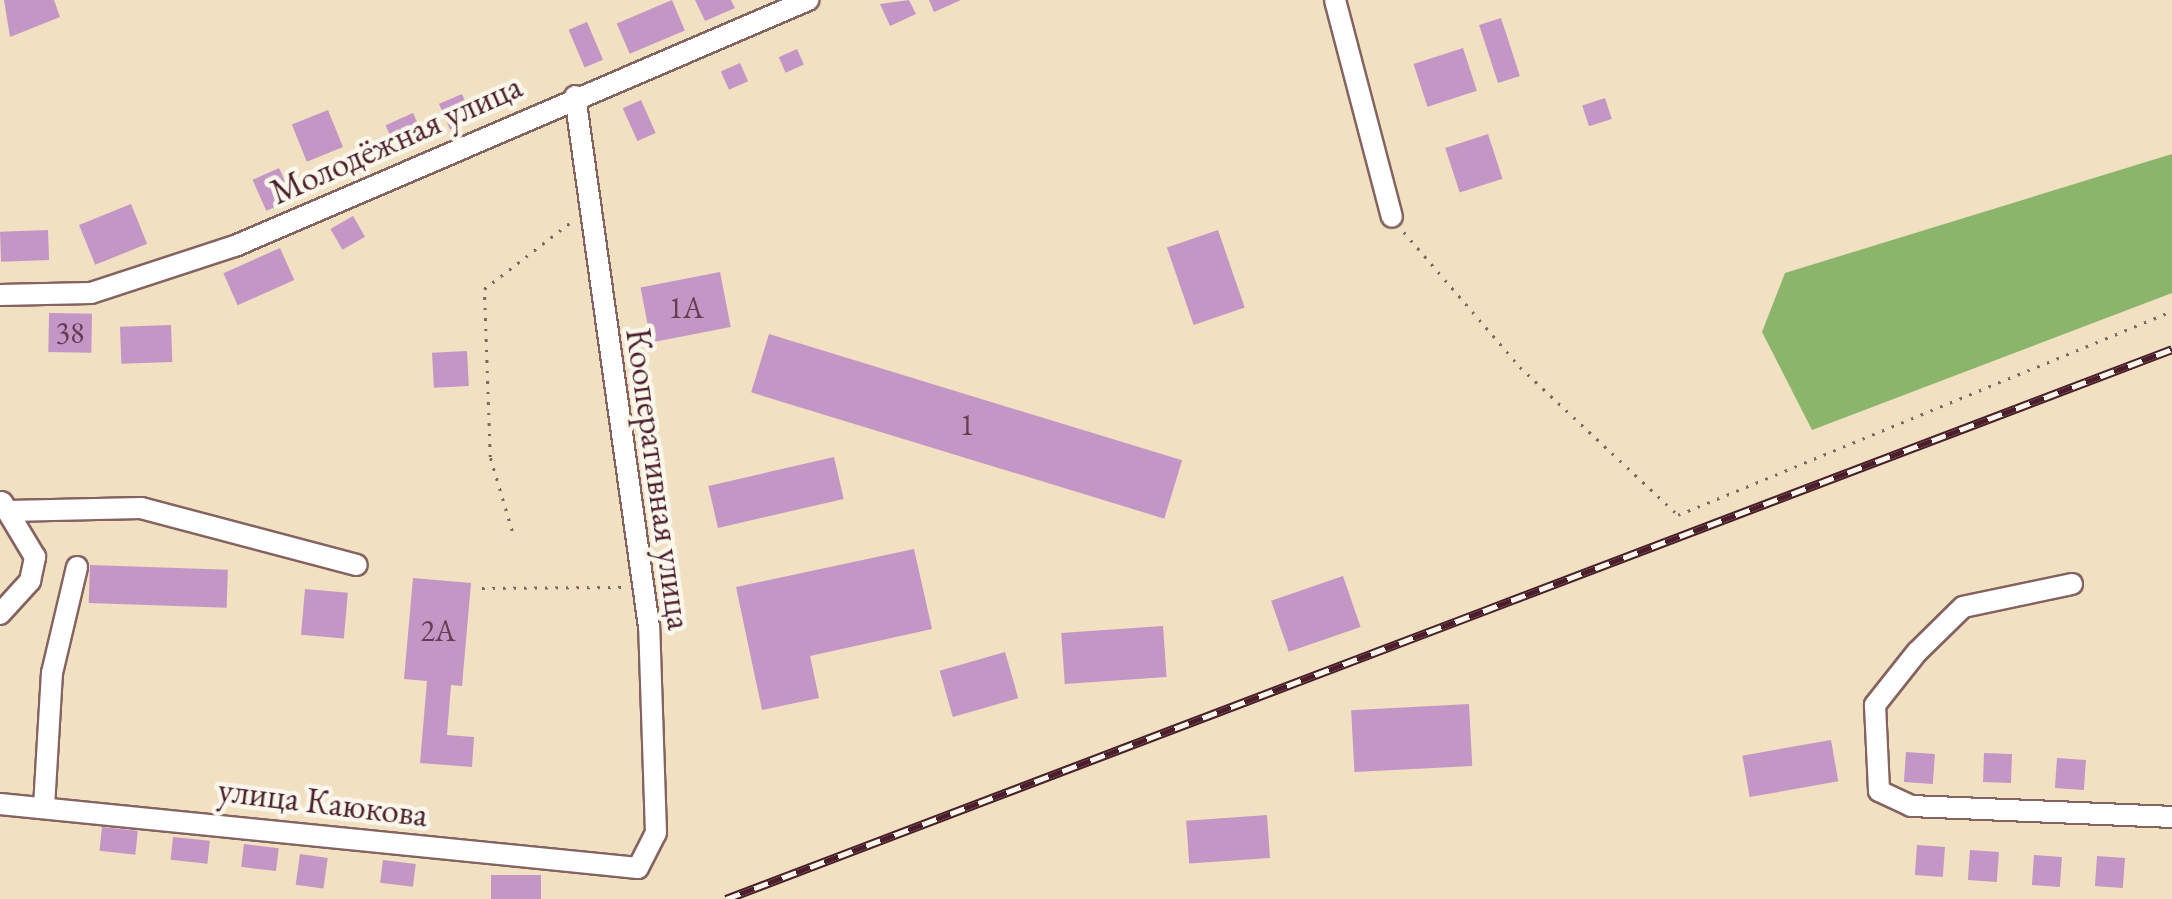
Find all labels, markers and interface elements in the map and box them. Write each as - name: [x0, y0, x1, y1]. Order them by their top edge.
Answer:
- street label: Молодёжная улица: [264, 65, 528, 213]
- house number: 1А: [668, 290, 704, 326]
- house number: 38: [56, 315, 84, 351]
- street label: Кооперативная улица: [617, 326, 701, 632]
- house number: 1: [960, 407, 974, 443]
- house number: 2А: [420, 613, 456, 649]
- street label: улица Каюкова: [216, 768, 430, 836]

